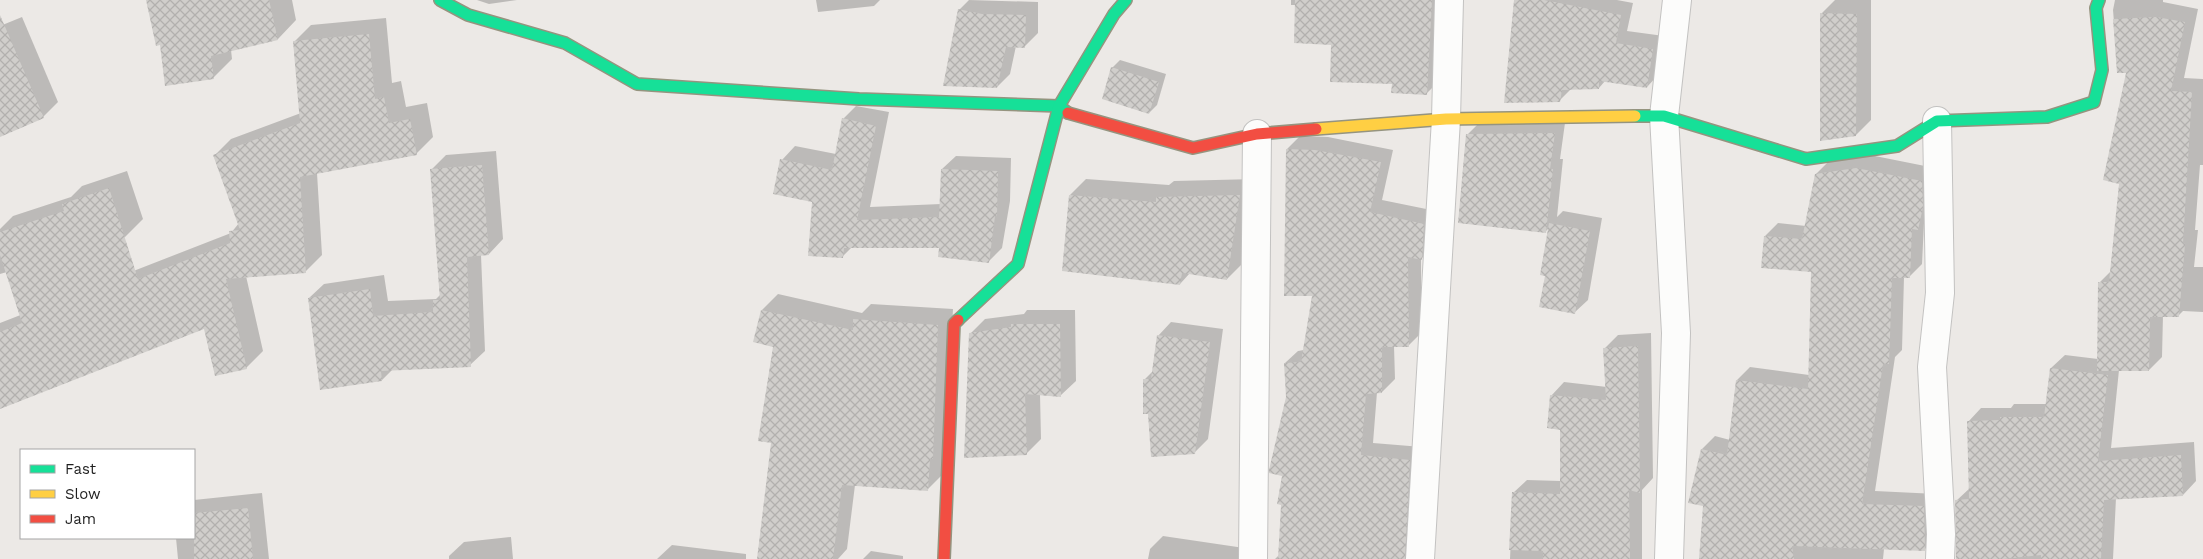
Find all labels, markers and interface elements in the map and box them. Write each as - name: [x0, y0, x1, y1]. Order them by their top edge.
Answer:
- legend: [20, 449, 195, 539]
- text: Fast: [65, 460, 97, 478]
- text: Slow: [65, 485, 101, 503]
- text: Jam: [65, 510, 96, 528]

